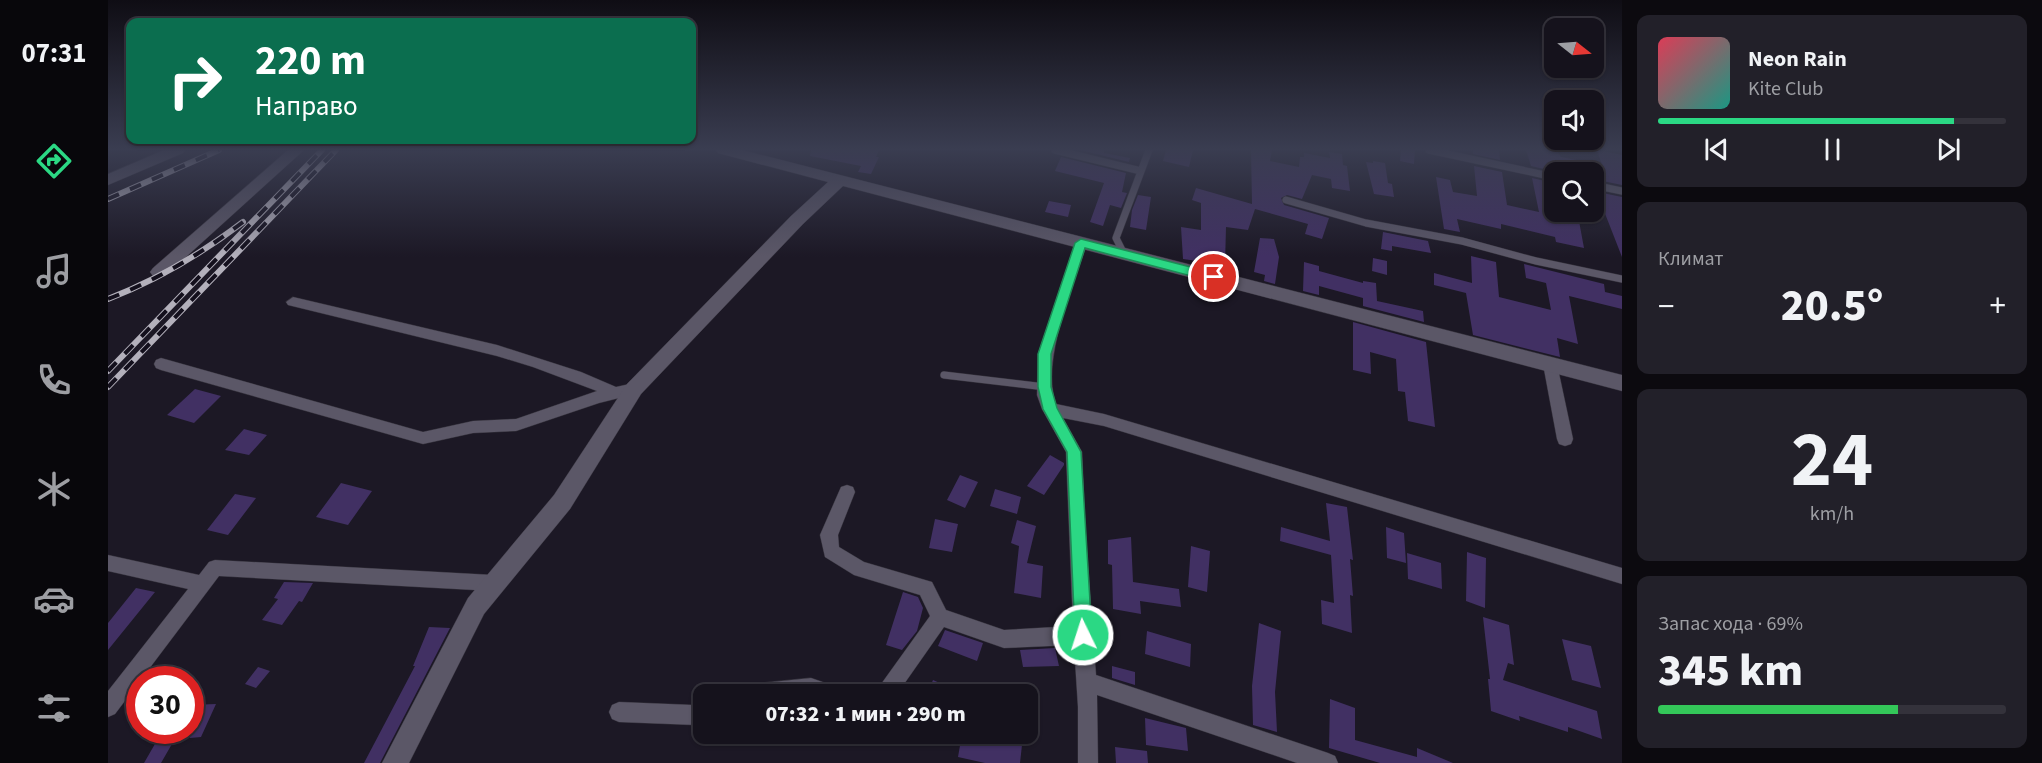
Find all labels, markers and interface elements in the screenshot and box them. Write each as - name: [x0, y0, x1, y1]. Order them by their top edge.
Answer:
- north arrow: [1544, 18, 1604, 78]
- map controls: [1544, 18, 1604, 222]
- text: 220 m: [255, 31, 366, 91]
- text: 07:31: [21, 34, 87, 73]
- icon: right: [156, 42, 234, 120]
- text: Neon Rain: [1748, 43, 1847, 75]
- text: Kite Club: [1748, 75, 1823, 103]
- text: Направо: [255, 87, 358, 126]
- button: sound: [1544, 90, 1604, 150]
- icon: previous: [1700, 133, 1733, 166]
- icon: pause: [1816, 133, 1849, 166]
- icon: next: [1932, 133, 1965, 166]
- icon: directions: [33, 140, 75, 182]
- button: search: [1544, 162, 1604, 222]
- text: Климат: [1658, 245, 1724, 273]
- icon: music: [33, 250, 75, 292]
- pin: [1188, 251, 1239, 302]
- icon: arrive: [1197, 260, 1230, 293]
- text: 20.5°: [1781, 274, 1883, 338]
- text: −: [1658, 283, 1674, 330]
- text: +: [1990, 283, 2006, 330]
- icon: phone: [33, 359, 75, 401]
- text: 24: [1791, 405, 1873, 516]
- icon: climate: [33, 468, 75, 510]
- text: km/h: [1810, 500, 1854, 528]
- icon: car: [33, 578, 75, 620]
- position arrow: [1051, 603, 1115, 667]
- text: Запас хода · 69%: [1658, 610, 1803, 638]
- text: 345 km: [1658, 639, 1803, 703]
- speed limit sign: 30: [126, 666, 204, 744]
- icon: filters: [33, 687, 75, 729]
- text: 07:32 · 1 мин · 290 m: [765, 698, 966, 730]

